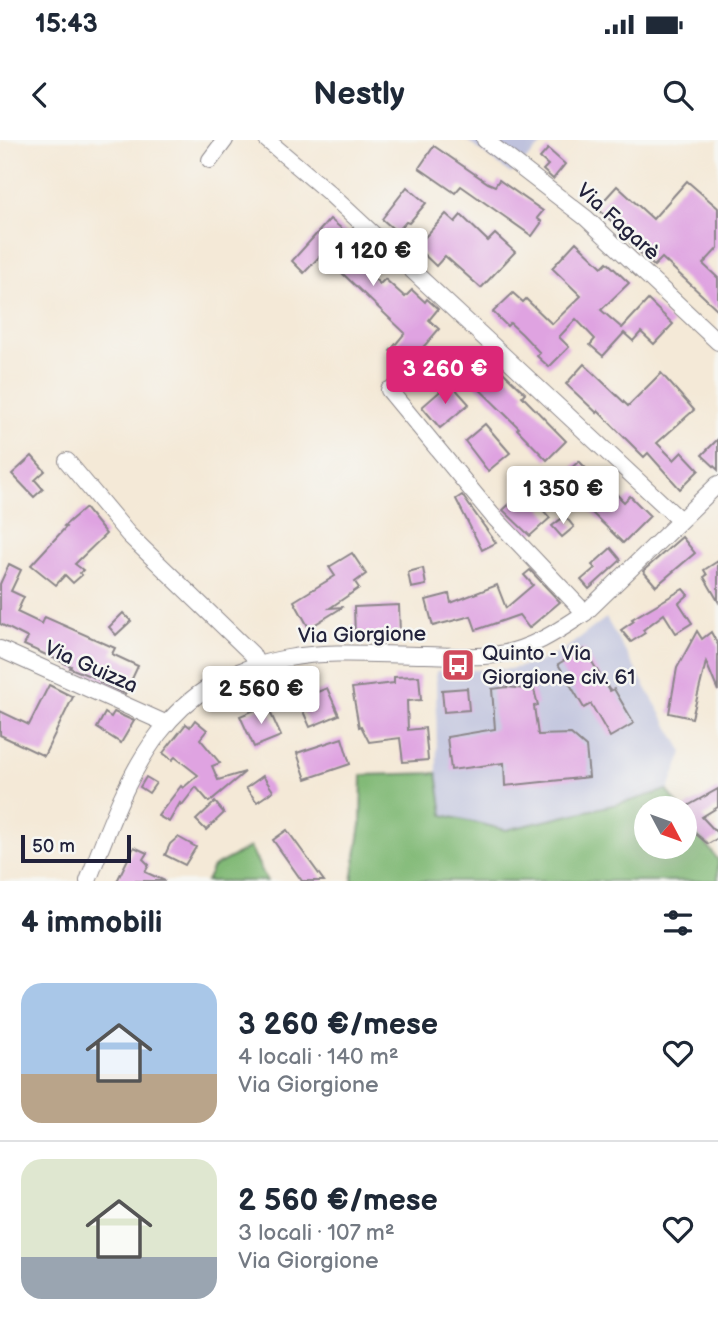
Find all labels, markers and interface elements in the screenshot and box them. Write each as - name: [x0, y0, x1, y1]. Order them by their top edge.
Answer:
- text: 15:43: [35, 9, 98, 40]
- text: Nestly: [313, 75, 405, 114]
- icon: back: [21, 76, 59, 114]
- icon: search: [659, 76, 697, 114]
- street label: Via Fagarè: [571, 178, 665, 266]
- pin: 1 120 €: [308, 228, 438, 288]
- text: 1 120 €: [335, 237, 411, 265]
- pin: 3 260 €: [380, 346, 510, 406]
- text: 3 260 €: [402, 355, 488, 383]
- pin: 1 350 €: [498, 466, 628, 526]
- text: 1 350 €: [523, 475, 603, 503]
- street label: Via Giorgione: [298, 621, 426, 649]
- street label: Via Guizza: [40, 635, 142, 699]
- place label: Quinto - Via Giorgione civ. 61: [482, 641, 635, 690]
- bus stop icon: Quinto - Via Giorgione civ. 61: [439, 646, 477, 684]
- pin: 2 560 €: [196, 666, 326, 726]
- text: 2 560 €: [218, 675, 304, 703]
- north arrow: [634, 796, 696, 859]
- map controls: [634, 796, 697, 859]
- scale bar: [21, 832, 131, 864]
- text: 50 m: [32, 835, 75, 858]
- icon: filters: [659, 904, 697, 942]
- text: 4 immobili: [21, 905, 162, 941]
- text: 3 260 €/mese: [238, 1007, 438, 1043]
- icon: home: [77, 1011, 161, 1095]
- icon: heart: [659, 1034, 697, 1072]
- text: 4 locali · 140 m²: [238, 1043, 399, 1071]
- text: Via Giorgione: [238, 1071, 379, 1099]
- text: 2 560 €/mese: [238, 1183, 438, 1219]
- icon: home: [77, 1187, 161, 1271]
- icon: heart: [659, 1210, 697, 1248]
- text: 3 locali · 107 m²: [238, 1219, 395, 1247]
- text: Via Giorgione: [238, 1247, 379, 1275]

